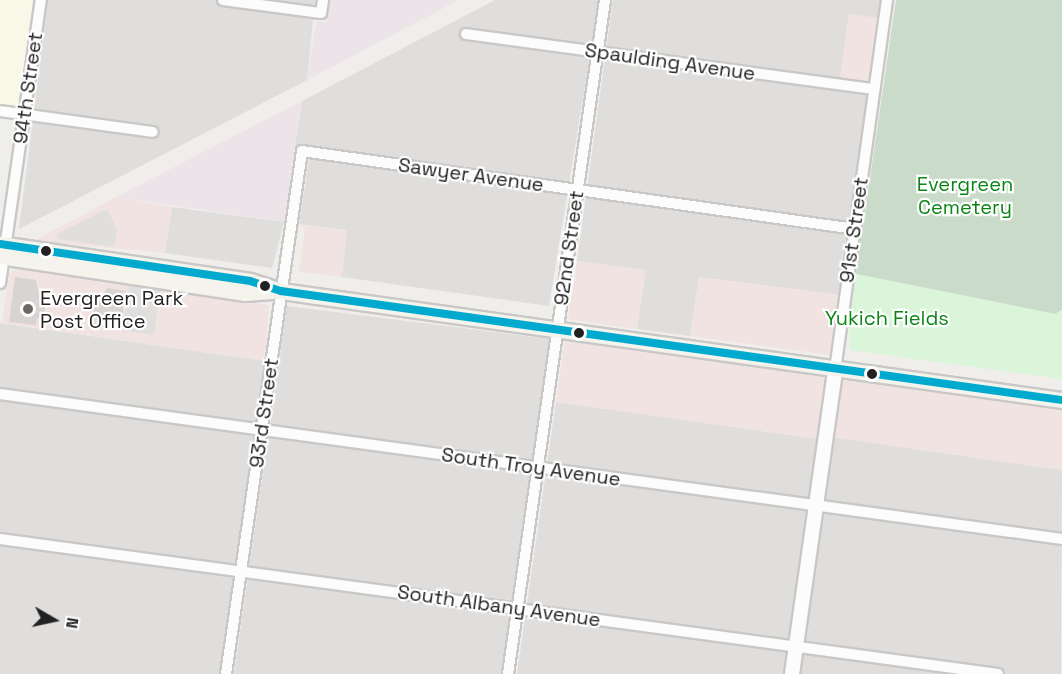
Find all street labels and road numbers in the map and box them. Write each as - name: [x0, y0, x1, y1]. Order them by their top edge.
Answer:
- street label: 94th Street: [8, 31, 48, 145]
- street label: Spaulding Avenue: [583, 38, 757, 86]
- street label: Sawyer Avenue: [397, 153, 545, 197]
- street label: 91st Street: [835, 176, 873, 284]
- street label: 92nd Street: [549, 189, 589, 307]
- street label: 93rd Street: [244, 357, 284, 469]
- street label: South Troy Avenue: [440, 443, 622, 491]
- street label: South Albany Avenue: [396, 580, 602, 632]

